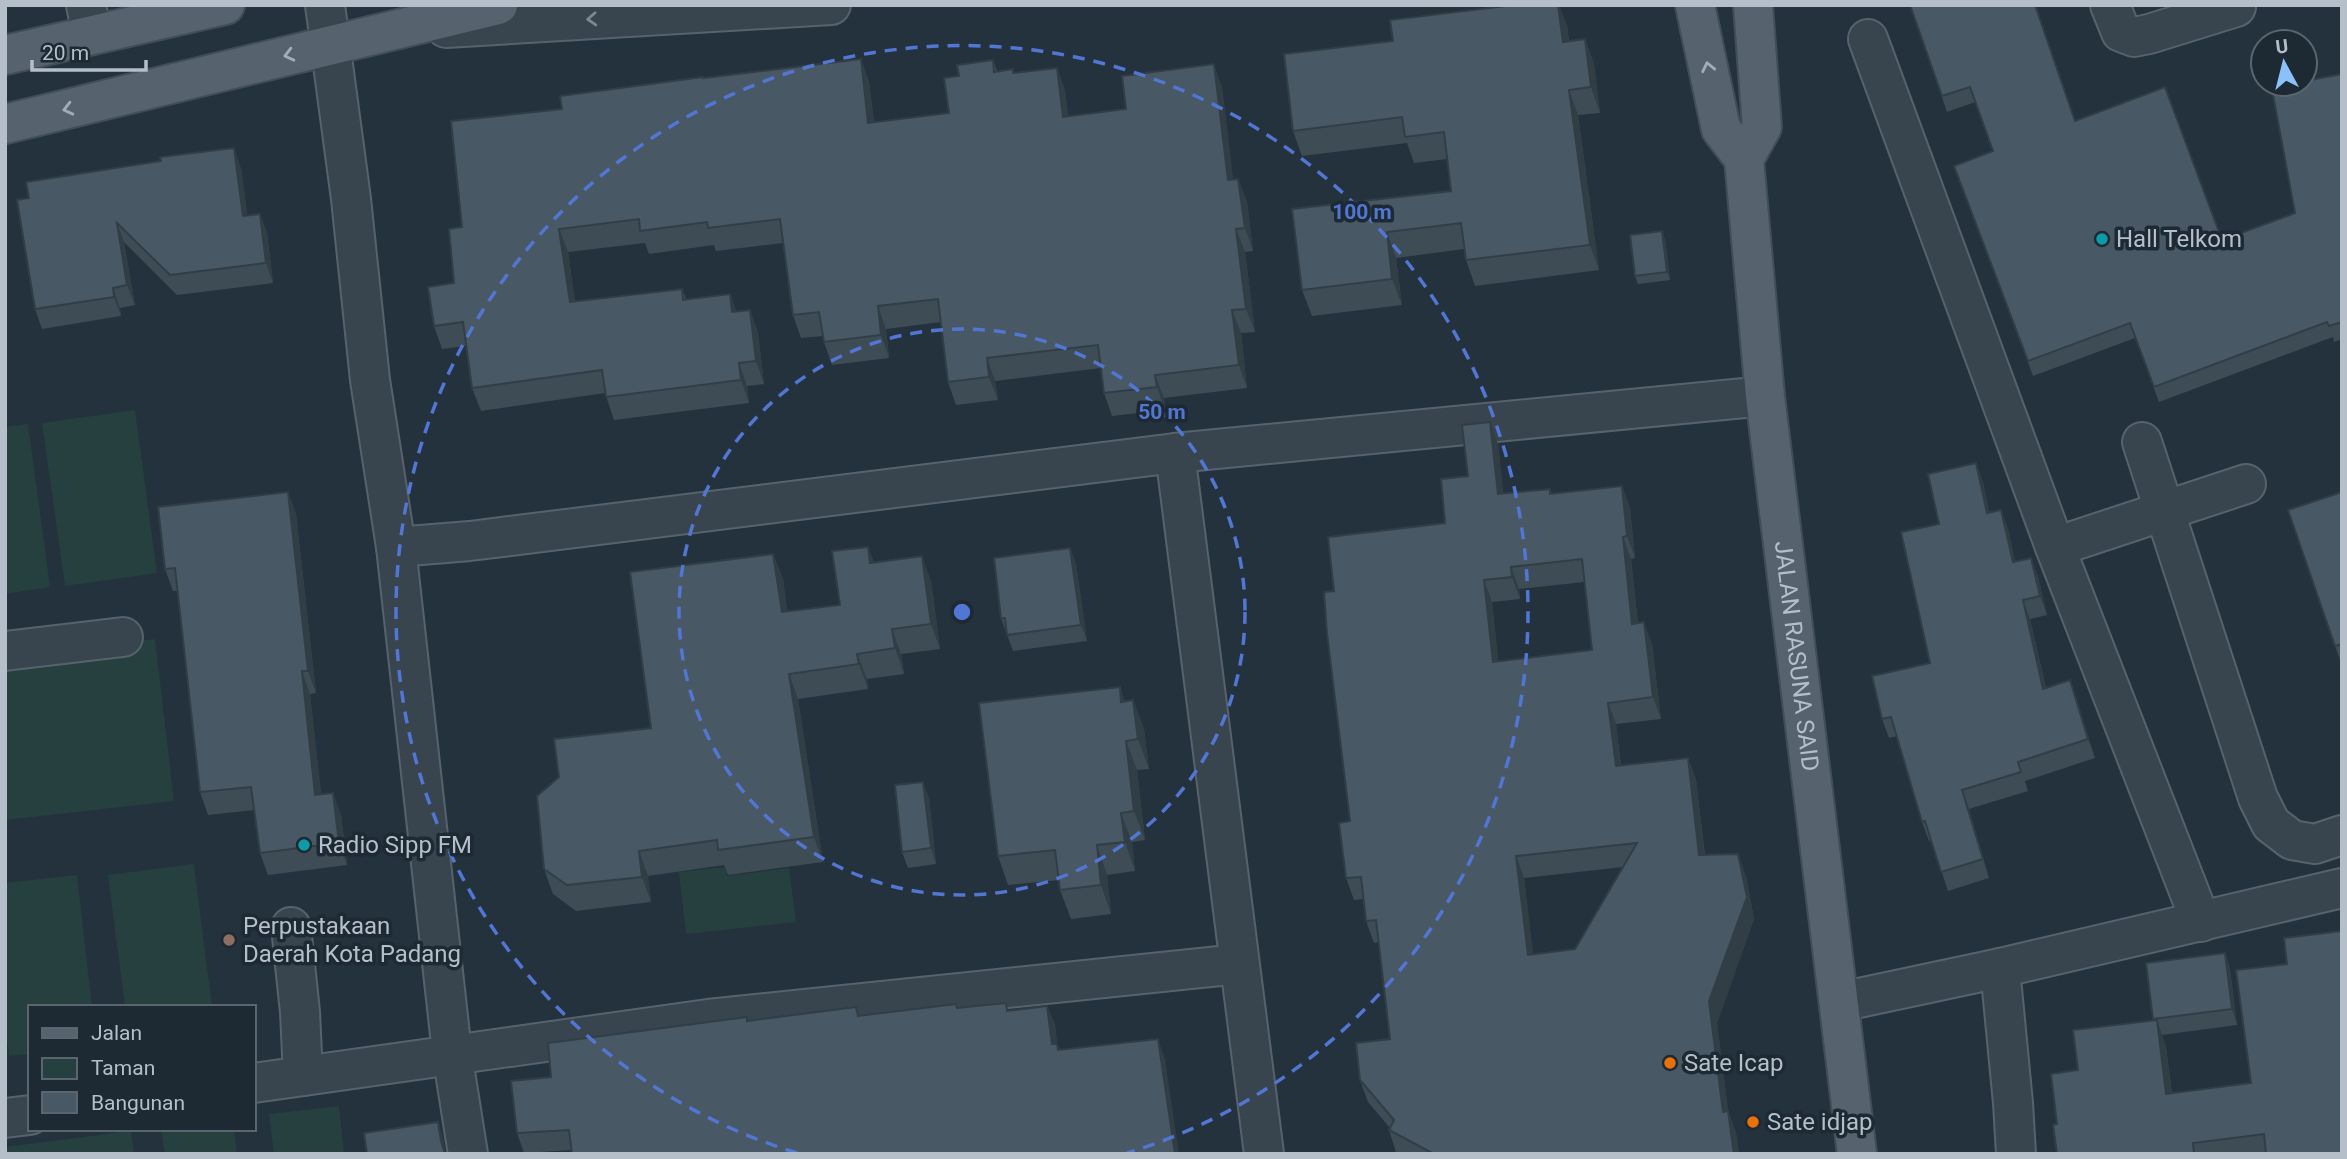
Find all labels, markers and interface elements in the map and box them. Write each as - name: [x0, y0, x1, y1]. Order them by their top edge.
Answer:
- one-way arrow: [586, 12, 597, 27]
- scale bar: [32, 28, 145, 72]
- north arrow: [2249, 28, 2319, 98]
- text: U: [2274, 34, 2290, 59]
- text: 20 m: [42, 41, 89, 65]
- one-way arrow: [283, 47, 295, 62]
- one-way arrow: [1702, 61, 1717, 73]
- one-way arrow: [62, 101, 74, 115]
- text: 100 m: [1332, 200, 1392, 224]
- place label: Hall Telkom: [2116, 225, 2242, 253]
- marker: Hall Telkom: [2094, 231, 2110, 247]
- text: 50 m: [1138, 400, 1186, 424]
- street label: JALAN RASUNA SAID: [1769, 539, 1824, 773]
- centre of rings: [950, 600, 974, 624]
- place label: Radio Sipp FM: [318, 831, 472, 859]
- marker: Radio Sipp FM: [296, 837, 312, 853]
- place label: Perpustakaan Daerah Kota Padang: [243, 912, 461, 968]
- marker: Perpustakaan Daerah Kota Padang: [221, 932, 237, 948]
- legend: [28, 1005, 256, 1131]
- text: Jalan: [91, 1021, 142, 1045]
- place label: Sate Icap: [1684, 1049, 1783, 1077]
- marker: Sate Icap: [1662, 1055, 1678, 1071]
- text: Taman: [91, 1056, 155, 1080]
- text: Bangunan: [91, 1091, 185, 1115]
- place label: Sate idjap: [1767, 1108, 1872, 1136]
- marker: Sate idjap: [1745, 1114, 1761, 1130]

